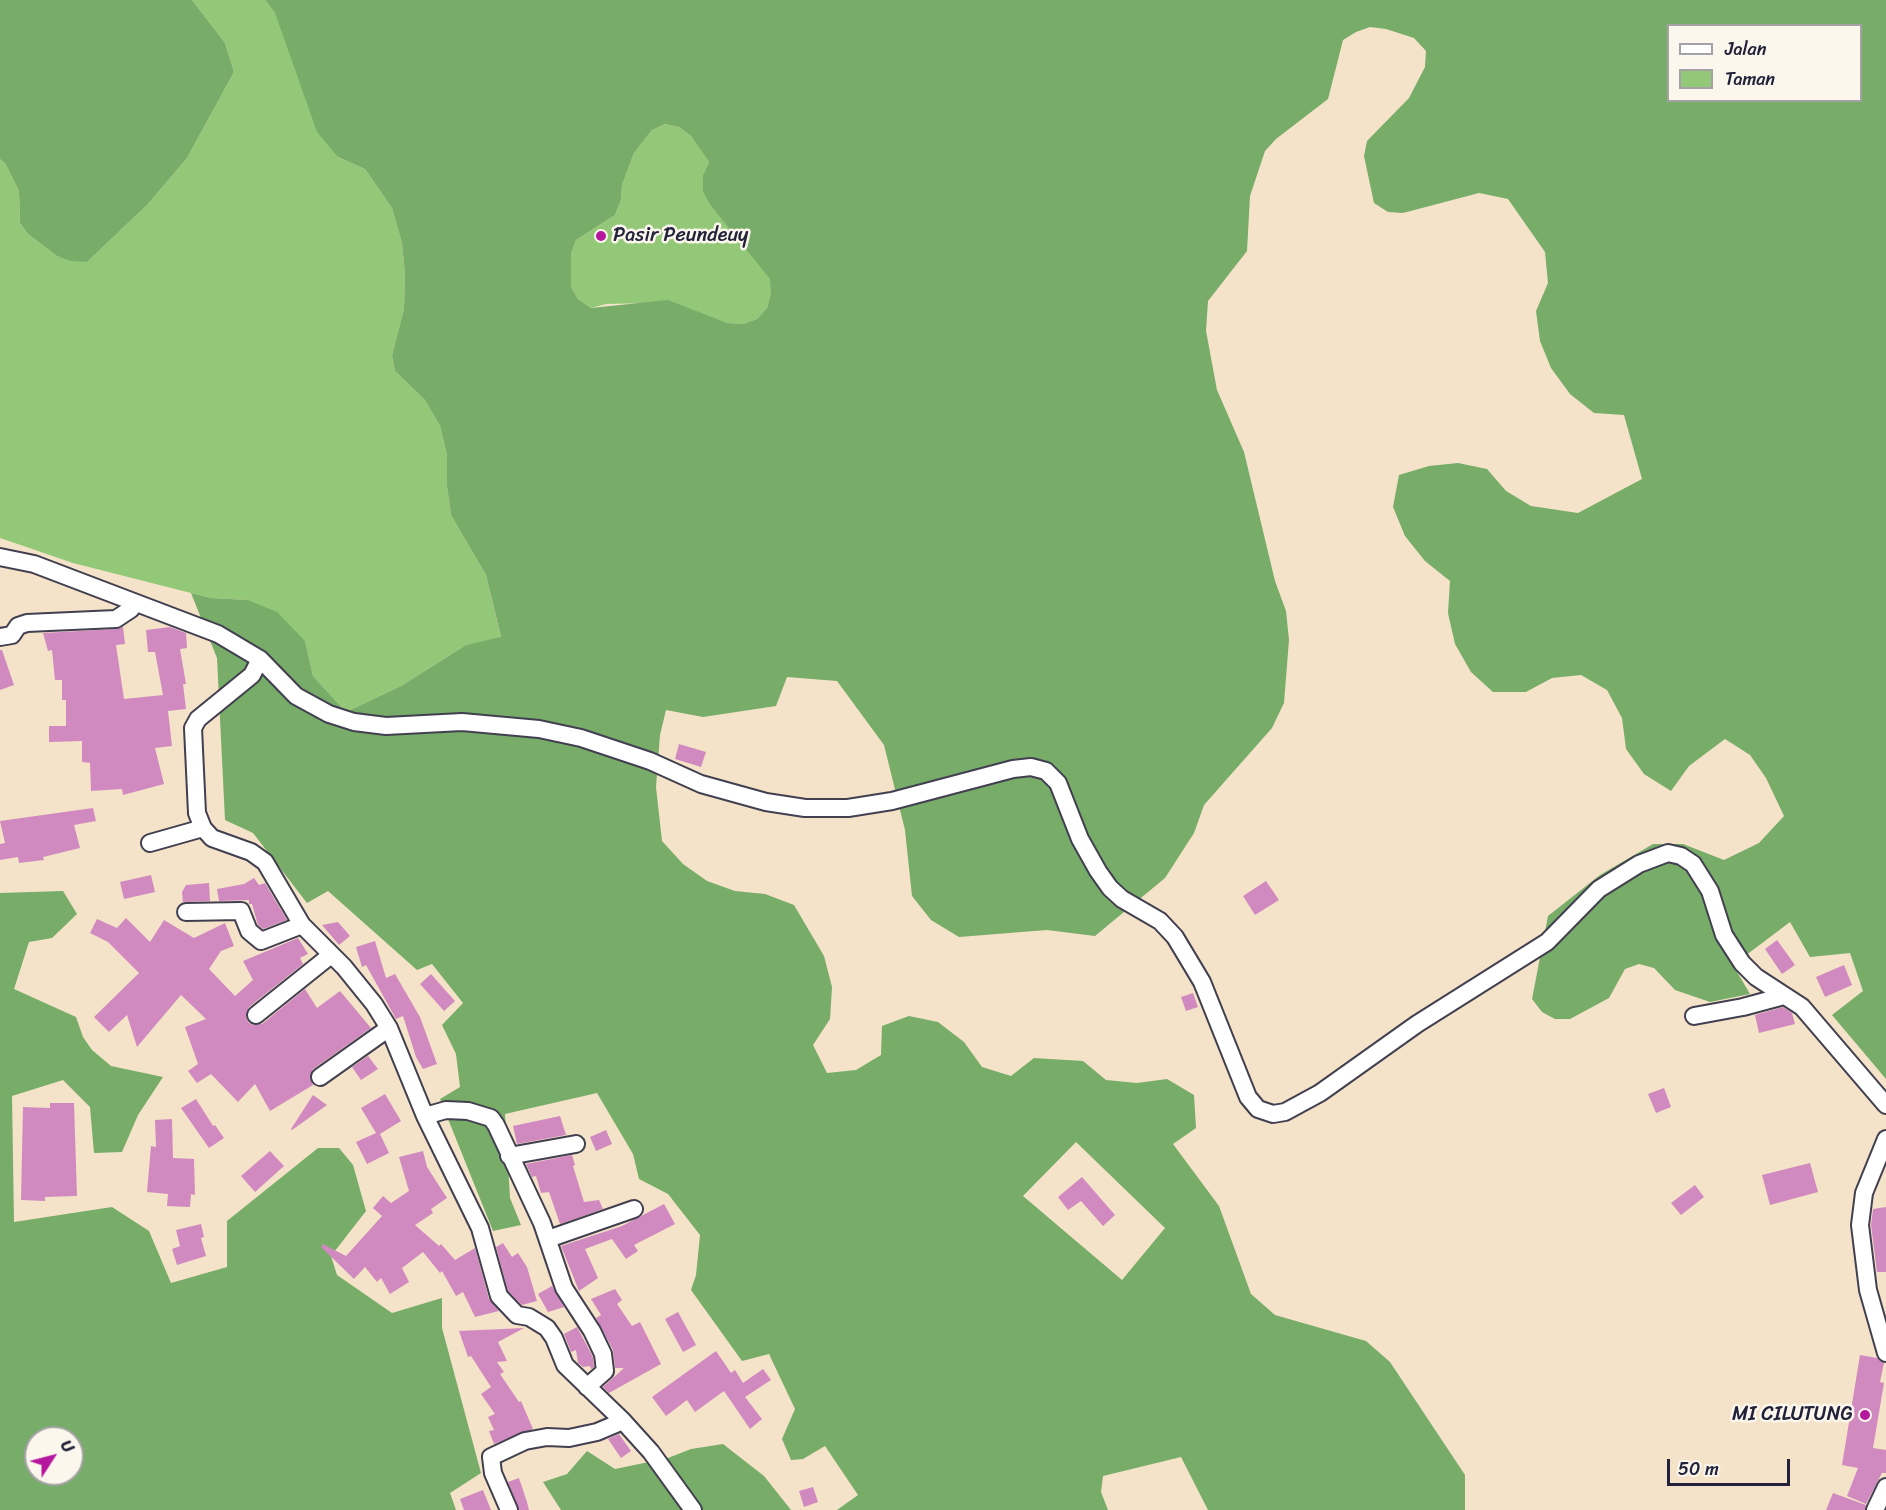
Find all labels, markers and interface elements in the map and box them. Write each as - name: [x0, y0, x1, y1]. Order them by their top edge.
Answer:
- legend: [1667, 24, 1862, 102]
- text: Jalan: [1725, 33, 1766, 65]
- text: Taman: [1725, 63, 1775, 95]
- place label: Pasir Peundeuy: [613, 224, 748, 248]
- marker: Pasir Peundeuy: [594, 229, 608, 243]
- place label: MI CILUTUNG: [1732, 1403, 1853, 1427]
- marker: MI CILUTUNG: [1858, 1408, 1872, 1422]
- north arrow: [24, 1426, 84, 1486]
- text: U: [53, 1433, 82, 1459]
- scale bar: [1670, 1447, 1793, 1485]
- text: 50 m: [1678, 1453, 1719, 1485]

